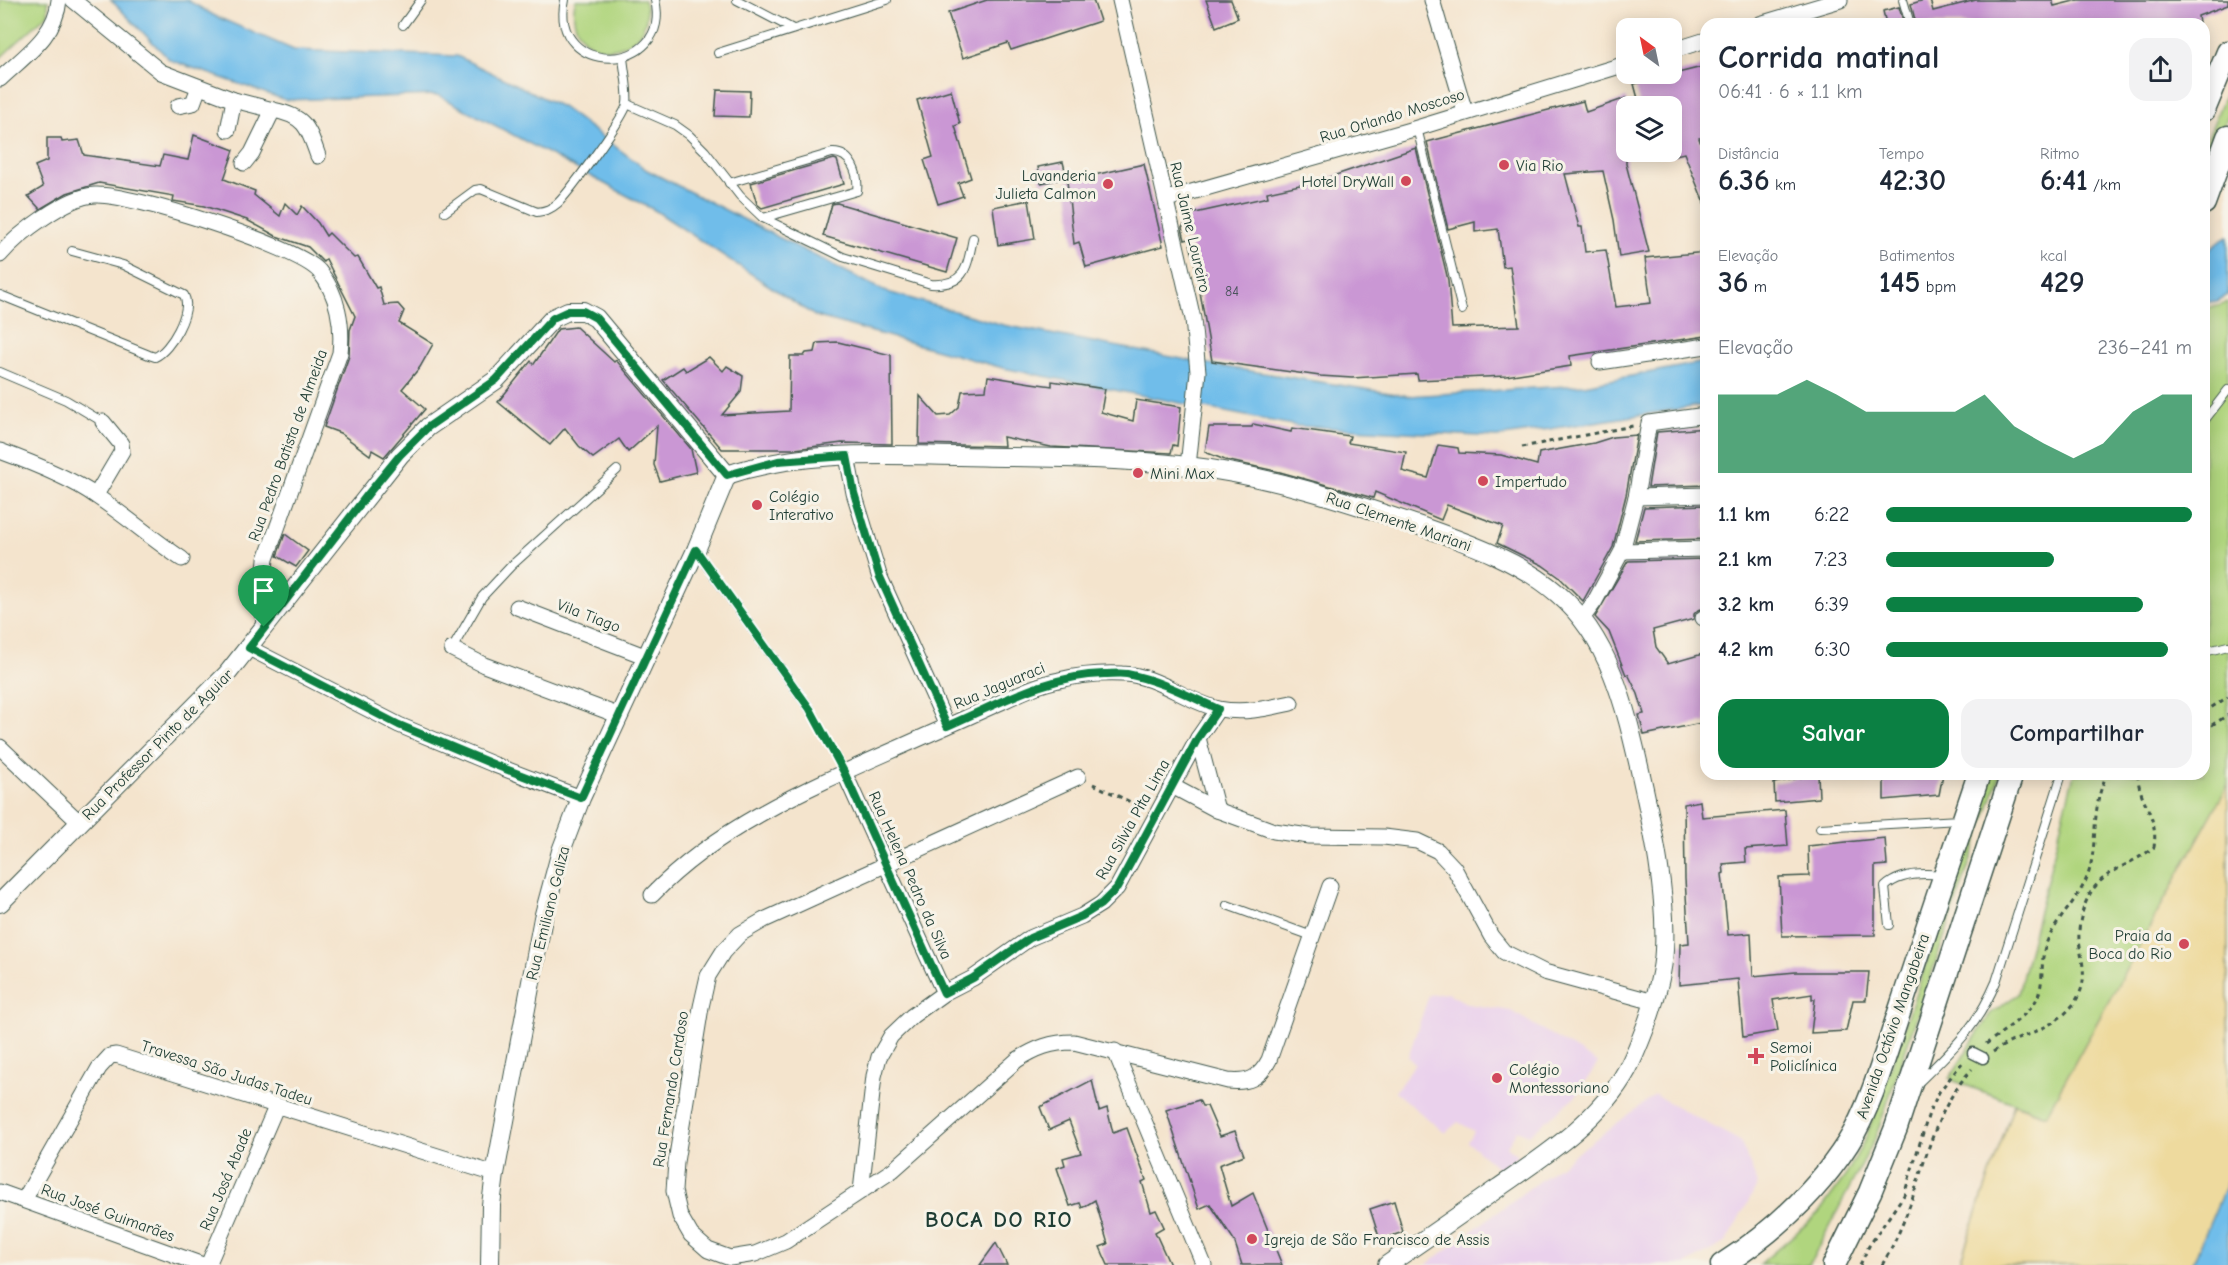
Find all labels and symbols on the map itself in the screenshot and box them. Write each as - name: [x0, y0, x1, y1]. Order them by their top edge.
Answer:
- north arrow: [1616, 18, 1682, 84]
- street label: Rua Orlando Moscoso: [1318, 85, 1467, 147]
- place label: Via Rio: [1516, 157, 1563, 175]
- marker: Via Rio: [1497, 158, 1511, 172]
- street label: Rua Jaime Loureiro: [1166, 160, 1214, 294]
- place label: Lavanderia Julieta Calmon: [996, 167, 1096, 203]
- place label: Hotel DryWall: [1302, 173, 1394, 191]
- marker: Hotel DryWall: [1399, 174, 1413, 188]
- marker: Lavanderia Julieta Calmon: [1101, 177, 1115, 191]
- house number: 84: [1225, 283, 1239, 300]
- street label: Rua Pedro Batista de Almeida: [245, 347, 331, 544]
- place label: Mini Max: [1150, 465, 1215, 483]
- marker: Mini Max: [1131, 466, 1145, 480]
- place label: Impertudo: [1495, 473, 1567, 491]
- marker: Impertudo: [1476, 474, 1490, 488]
- place label: Colégio Interativo: [769, 488, 834, 524]
- street label: Rua Clemente Mariani: [1324, 489, 1474, 555]
- marker: Colégio Interativo: [750, 498, 764, 512]
- pin: [238, 565, 289, 627]
- street label: Vila Tiago: [554, 596, 623, 636]
- street label: Rua Jaguaraci: [951, 659, 1048, 713]
- street label: Rua Professor Pinto de Aguiar: [79, 665, 237, 824]
- street label: Rua Silvia Pita Lima: [1092, 756, 1173, 883]
- street label: Rua Helena Pedro da Silva: [865, 789, 955, 962]
- street label: Rua Emiliano Galiza: [523, 844, 573, 982]
- place label: Praia da Boca do Rio: [2088, 927, 2172, 963]
- street label: Avenida Octávio Mangabeira: [1853, 931, 1933, 1121]
- marker: Praia da Boca do Rio: [2177, 937, 2191, 951]
- street label: Rua Fernando Cardoso: [650, 1010, 692, 1169]
- street label: Travessa São Judas Tadeu: [139, 1037, 315, 1109]
- place label: Semoi Policlínica: [1770, 1039, 1837, 1075]
- marker: Semoi Policlínica: [1747, 1047, 1765, 1065]
- place label: Colégio Montessoriano: [1509, 1061, 1609, 1097]
- marker: Colégio Montessoriano: [1490, 1071, 1504, 1085]
- street label: Rua Josá Abade: [196, 1125, 256, 1233]
- street label: Rua José Guimarães: [39, 1180, 177, 1246]
- district label: BOCA DO RIO: [925, 1207, 1073, 1233]
- place label: Igreja de São Francisco de Assis: [1264, 1231, 1490, 1249]
- marker: Igreja de São Francisco de Assis: [1245, 1232, 1259, 1246]

